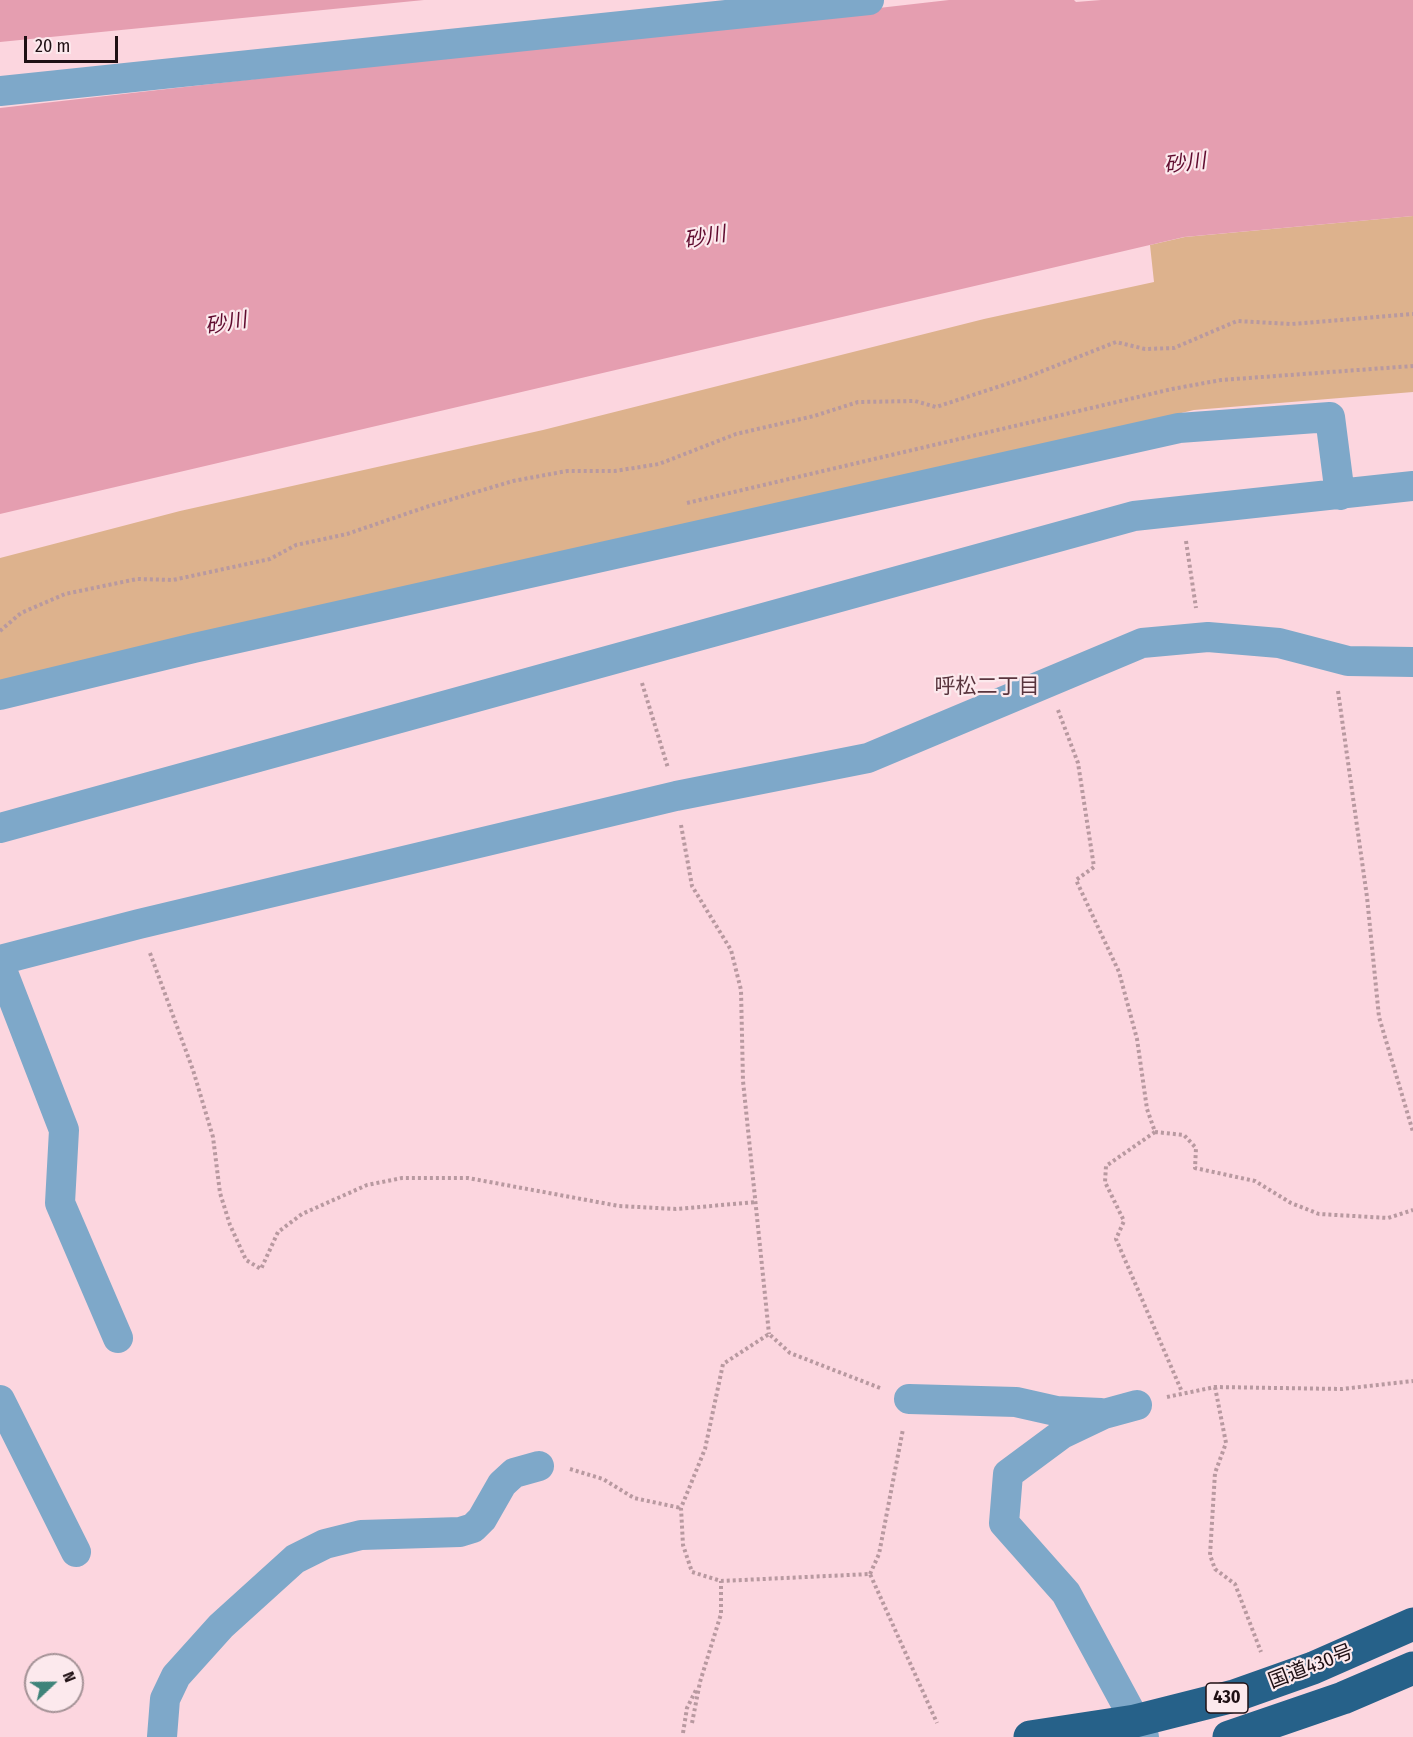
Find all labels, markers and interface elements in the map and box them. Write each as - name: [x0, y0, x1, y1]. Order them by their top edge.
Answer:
- scale bar: [27, 24, 122, 62]
- text: 20 m: [35, 35, 70, 57]
- water label: 砂川: [1163, 149, 1207, 179]
- water label: 砂川: [682, 222, 728, 254]
- water label: 砂川: [203, 308, 249, 340]
- district label: 呼松二丁目: [935, 674, 1039, 700]
- street label: 国道430号: [1265, 1640, 1357, 1694]
- north arrow: [24, 1653, 84, 1713]
- text: N: [59, 1669, 80, 1685]
- road number: 430: [1206, 1683, 1248, 1713]

